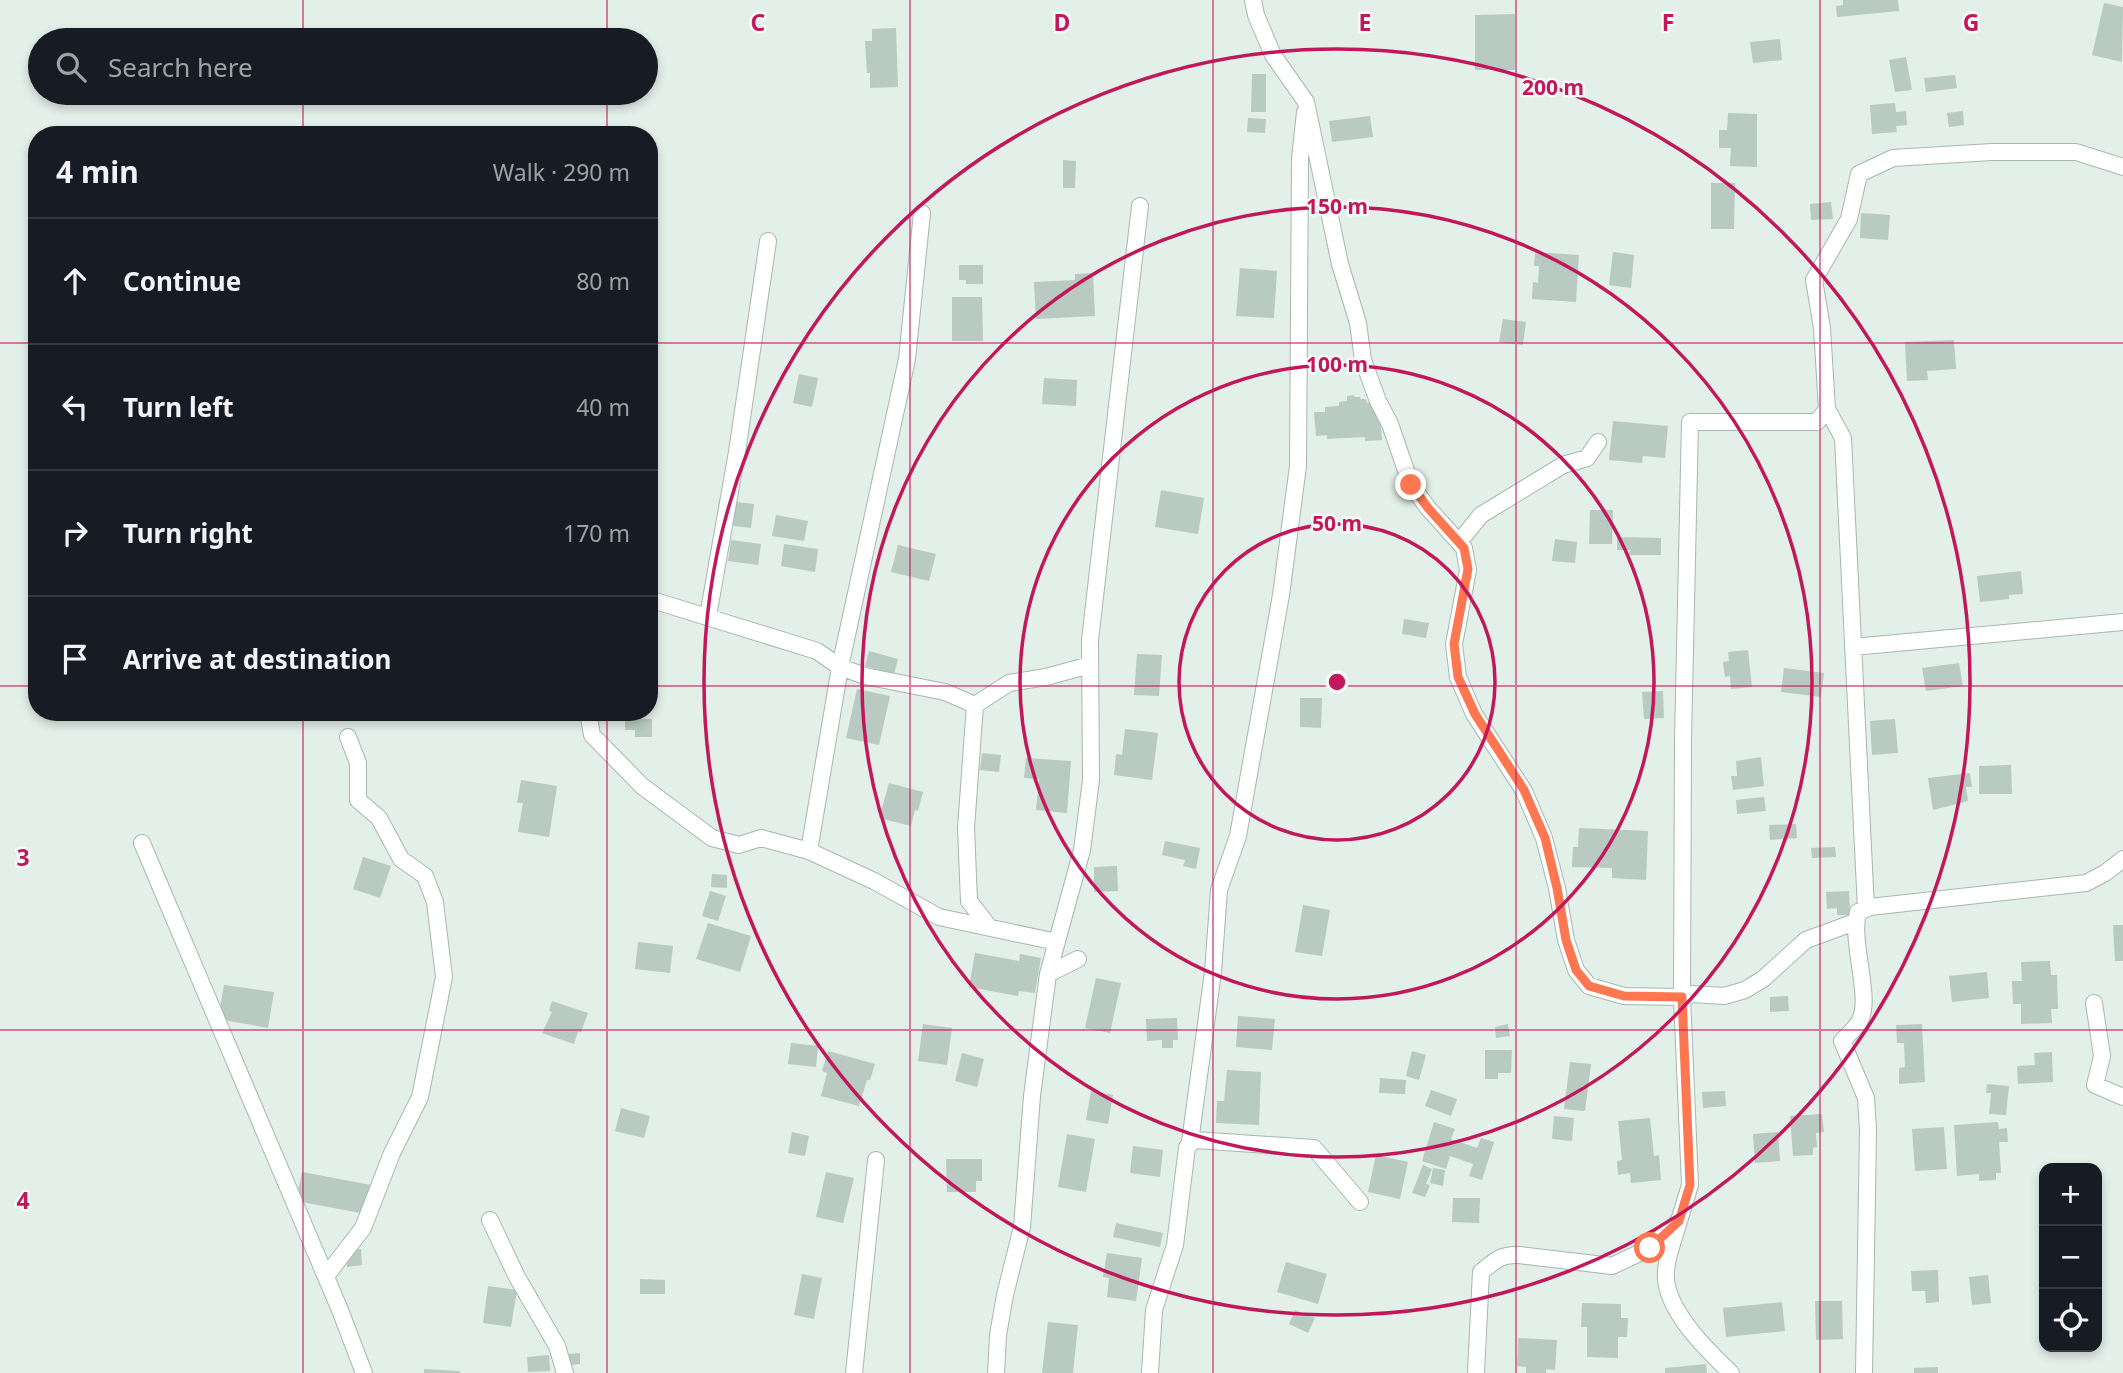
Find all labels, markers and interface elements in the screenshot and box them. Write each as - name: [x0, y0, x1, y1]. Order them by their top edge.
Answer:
- text: C: [751, 6, 766, 38]
- text: D: [1054, 6, 1070, 38]
- text: E: [1359, 6, 1371, 38]
- text: F: [1662, 6, 1674, 38]
- text: G: [1963, 6, 1979, 38]
- search box: [28, 28, 658, 105]
- icon: search: [52, 48, 90, 86]
- text: Search here: [108, 49, 253, 85]
- text: 200 m: [1522, 73, 1584, 101]
- text: 4 min: [56, 151, 139, 192]
- text: Walk · 290 m: [493, 156, 630, 188]
- text: 150 m: [1306, 192, 1368, 220]
- icon: ahead: [56, 262, 94, 300]
- text: Continue: [123, 263, 241, 299]
- text: 80 m: [576, 265, 630, 297]
- text: 100 m: [1306, 350, 1368, 378]
- icon: left: [56, 388, 94, 426]
- text: Turn left: [123, 389, 234, 425]
- text: 40 m: [576, 391, 630, 423]
- route end: [1395, 469, 1426, 500]
- text: 50 m: [1312, 509, 1362, 537]
- icon: right: [56, 514, 94, 552]
- text: Turn right: [123, 515, 253, 551]
- text: 170 m: [563, 517, 630, 549]
- icon: arrive: [56, 640, 94, 678]
- text: Arrive at destination: [123, 641, 392, 677]
- centre of rings: [1325, 670, 1349, 694]
- text: 3: [16, 841, 30, 873]
- map controls: [2039, 1163, 2102, 1352]
- button: +: [2039, 1163, 2102, 1226]
- text: 4: [16, 1184, 30, 1216]
- button: −: [2039, 1226, 2102, 1289]
- route start: [1634, 1232, 1665, 1263]
- button: locate: [2039, 1289, 2102, 1352]

